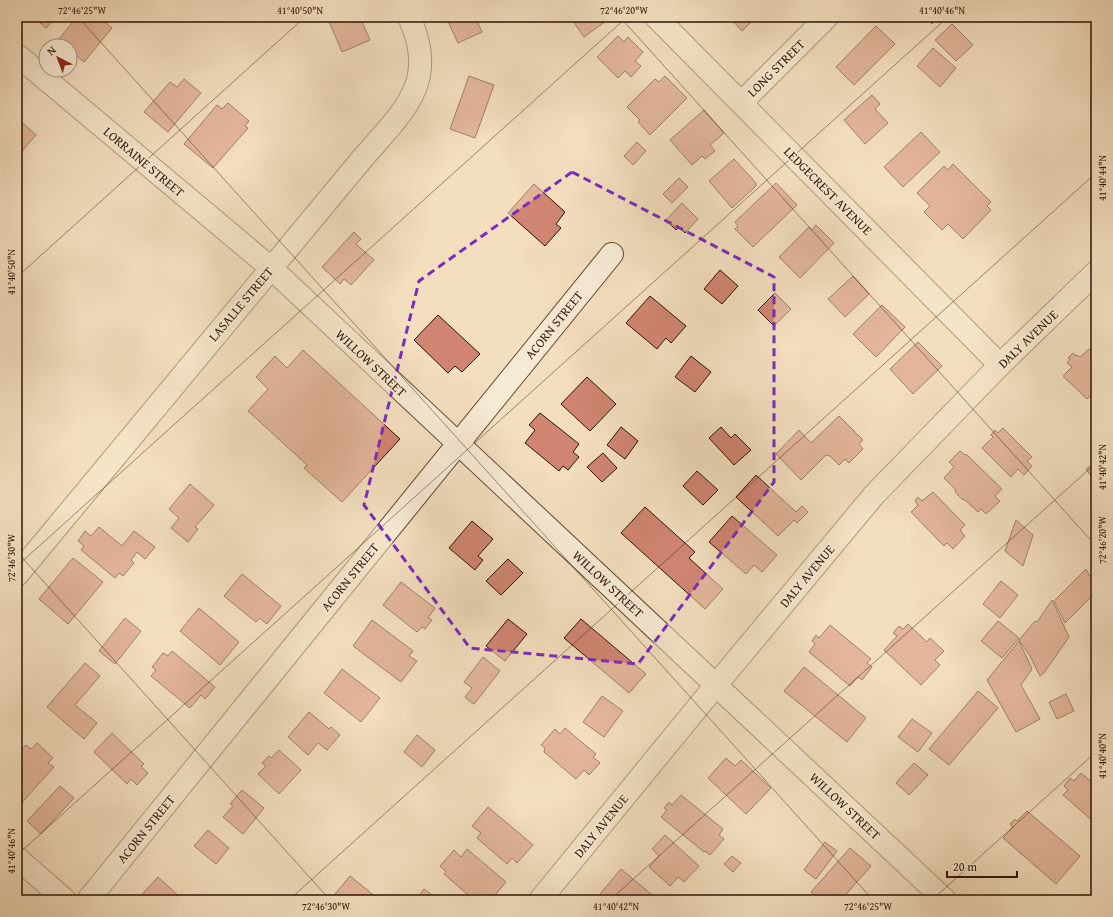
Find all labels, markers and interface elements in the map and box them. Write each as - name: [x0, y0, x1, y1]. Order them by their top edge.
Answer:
- text: 72°46'25"W: [58, 3, 106, 18]
- text: 41°40'50"N: [277, 3, 323, 18]
- text: 72°46'20"W: [600, 3, 648, 18]
- text: 41°40'46"N: [919, 3, 965, 18]
- street label: LONG STREET: [743, 34, 810, 101]
- north arrow: [38, 38, 78, 78]
- text: N: [43, 42, 60, 59]
- street label: LORRAINE STREET: [99, 122, 189, 202]
- street label: LEDGECREST AVENUE: [779, 142, 877, 240]
- text: 41°40'44"N: [1095, 155, 1110, 201]
- text: 41°40'50"N: [4, 249, 19, 295]
- street label: LASALLE STREET: [204, 262, 278, 345]
- street label: ACORN STREET: [520, 286, 588, 363]
- street label: DALY AVENUE: [994, 305, 1063, 373]
- street label: WILLOW STREET: [331, 325, 411, 401]
- text: 41°40'42"N: [1095, 444, 1110, 490]
- text: 72°46'20"W: [1095, 516, 1110, 564]
- text: 72°46'30"W: [4, 534, 19, 582]
- street label: ACORN STREET: [316, 538, 384, 615]
- street label: DALY AVENUE: [775, 540, 839, 612]
- street label: WILLOW STREET: [568, 546, 648, 622]
- text: 41°40'40"N: [1095, 733, 1110, 779]
- street label: WILLOW STREET: [805, 768, 885, 844]
- street label: ACORN STREET: [112, 790, 180, 867]
- street label: DALY AVENUE: [569, 790, 633, 862]
- text: 41°40'46"N: [4, 828, 19, 874]
- scale bar: [947, 853, 1017, 879]
- text: 20 m: [953, 858, 977, 875]
- text: 72°46'30"W: [302, 899, 350, 914]
- text: 41°40'42"N: [593, 899, 639, 914]
- text: 72°46'25"W: [844, 899, 892, 914]

